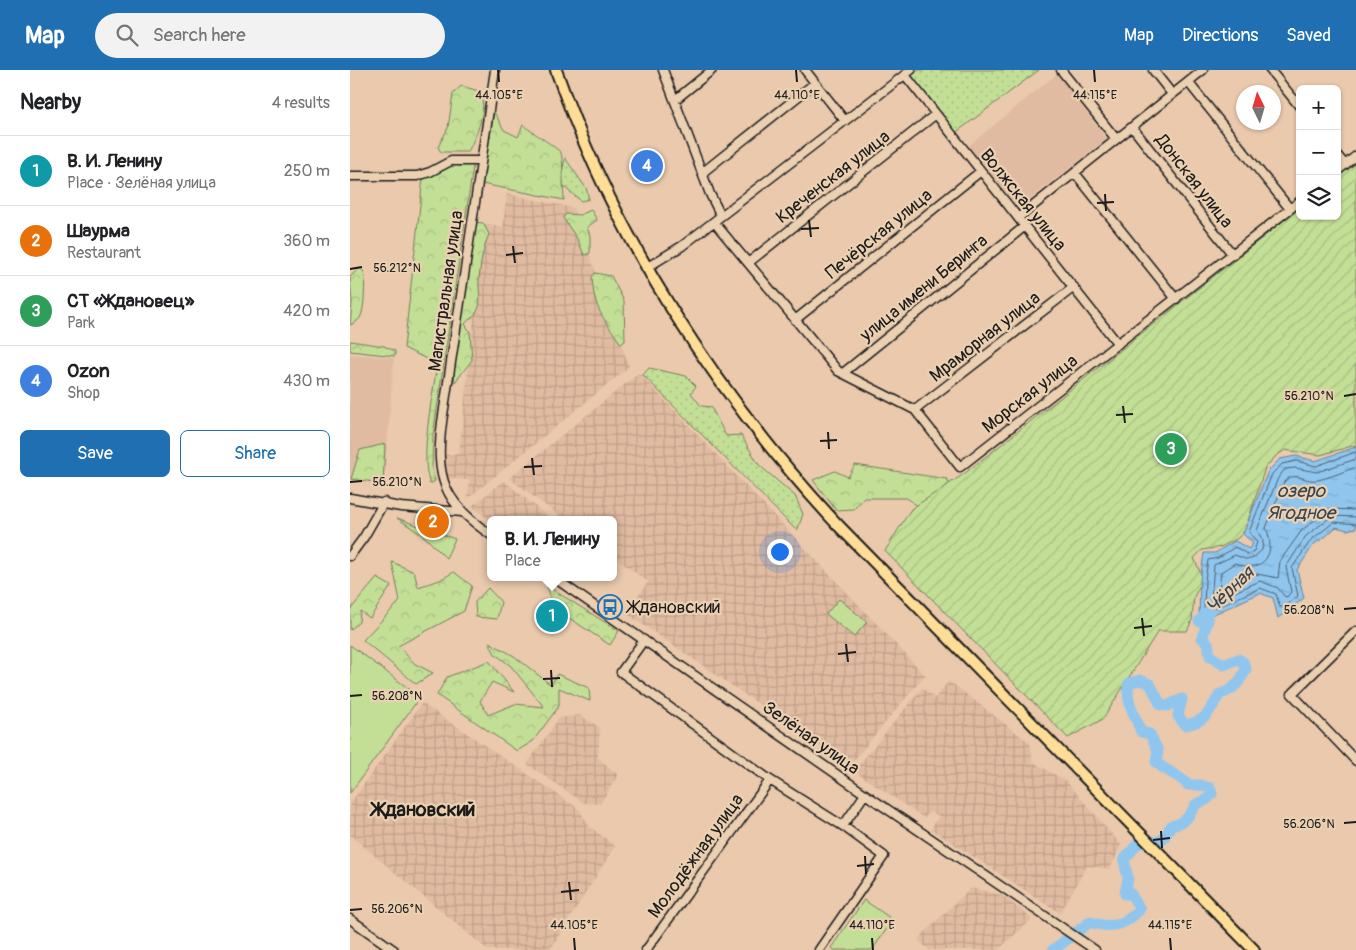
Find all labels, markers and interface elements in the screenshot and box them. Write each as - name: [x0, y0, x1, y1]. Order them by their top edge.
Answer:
- search box: [95, 13, 445, 58]
- text: Map: [25, 21, 65, 50]
- icon: search: [113, 21, 141, 49]
- text: Search here: [153, 23, 246, 47]
- text: Map: [1124, 24, 1154, 47]
- text: Directions: [1182, 24, 1258, 47]
- text: Saved: [1286, 24, 1331, 47]
- north arrow: [1236, 85, 1281, 130]
- map controls: [1296, 85, 1341, 220]
- button: +: [1296, 85, 1341, 130]
- text: 44.105°E: [475, 88, 523, 103]
- text: 44.110°E: [774, 88, 820, 103]
- text: 44.115°E: [1073, 88, 1117, 103]
- text: Nearby: [20, 89, 81, 116]
- text: 4 results: [272, 93, 330, 113]
- street label: Креченская улица: [771, 125, 895, 229]
- street label: Донская улица: [1149, 128, 1238, 233]
- button: −: [1296, 130, 1341, 175]
- street label: Волжская улица: [975, 144, 1071, 256]
- pin: 4: [631, 147, 663, 185]
- text: В. И. Ленину: [67, 149, 162, 173]
- text: 1: [33, 161, 39, 181]
- text: 250 m: [284, 161, 330, 181]
- text: Place · Зелёная улица: [67, 173, 216, 193]
- button: layers: [1296, 175, 1341, 220]
- street label: Печёрская улица: [821, 184, 937, 284]
- street label: Магистральная улица: [423, 209, 469, 373]
- text: Шаурма: [67, 219, 130, 243]
- street label: улица имени Беринга: [855, 229, 993, 347]
- text: 2: [32, 231, 40, 251]
- text: 360 m: [283, 231, 330, 251]
- text: Restaurant: [67, 243, 141, 263]
- text: 56.212°N: [373, 261, 421, 276]
- street label: Мраморная улица: [925, 287, 1045, 387]
- text: СТ «Ждановец»: [67, 289, 194, 313]
- text: 3: [32, 301, 40, 321]
- text: 420 m: [283, 301, 330, 321]
- text: Park: [67, 313, 95, 333]
- street label: Морская улица: [978, 350, 1082, 438]
- text: Ozon: [67, 359, 110, 383]
- text: 4: [31, 371, 41, 391]
- text: 430 m: [283, 371, 330, 391]
- text: Shop: [67, 383, 100, 403]
- text: 56.210°N: [1284, 389, 1334, 404]
- button: Save: [20, 430, 170, 477]
- button: Share: [180, 430, 330, 477]
- pin: 3: [1155, 430, 1187, 468]
- text: 56.210°N: [372, 475, 422, 490]
- water label: озеро Ягодное: [1267, 479, 1337, 525]
- pin: 2: [417, 503, 449, 541]
- popup: [487, 516, 617, 581]
- text: В. И. Ленину: [504, 527, 600, 551]
- your location: [767, 539, 793, 565]
- text: Place: [504, 551, 541, 571]
- water label: Чёрная: [1201, 560, 1261, 619]
- bus stop icon: Ждановский: [597, 594, 623, 620]
- place label: Ждановский: [625, 596, 721, 619]
- pin: 1: [536, 597, 568, 635]
- text: 56.208°N: [1284, 603, 1334, 618]
- text: 56.208°N: [372, 689, 422, 704]
- street label: Зелёная улица: [758, 696, 864, 780]
- street label: Молодёжная улица: [643, 789, 749, 923]
- district label: Ждановский: [370, 797, 475, 822]
- text: 56.206°N: [1283, 817, 1335, 832]
- text: 56.206°N: [371, 902, 423, 917]
- text: 44.105°E: [550, 918, 598, 933]
- text: 44.110°E: [849, 918, 895, 933]
- text: 44.115°E: [1148, 918, 1192, 933]

